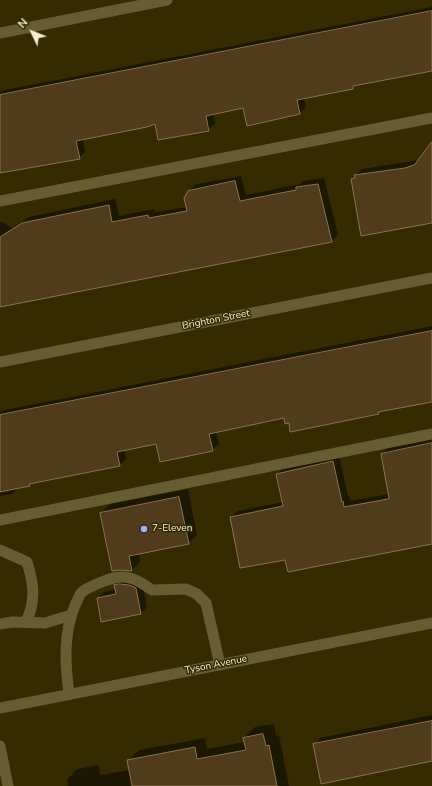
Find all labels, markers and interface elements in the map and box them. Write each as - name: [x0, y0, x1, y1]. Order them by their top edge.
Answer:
- north arrow: [12, 12, 52, 52]
- text: N: [15, 15, 31, 32]
- street label: Brighton Street: [181, 308, 251, 332]
- place label: 7-Eleven: [152, 523, 192, 535]
- marker: 7-Eleven: [139, 524, 149, 534]
- street label: Tyson Avenue: [184, 653, 248, 677]

